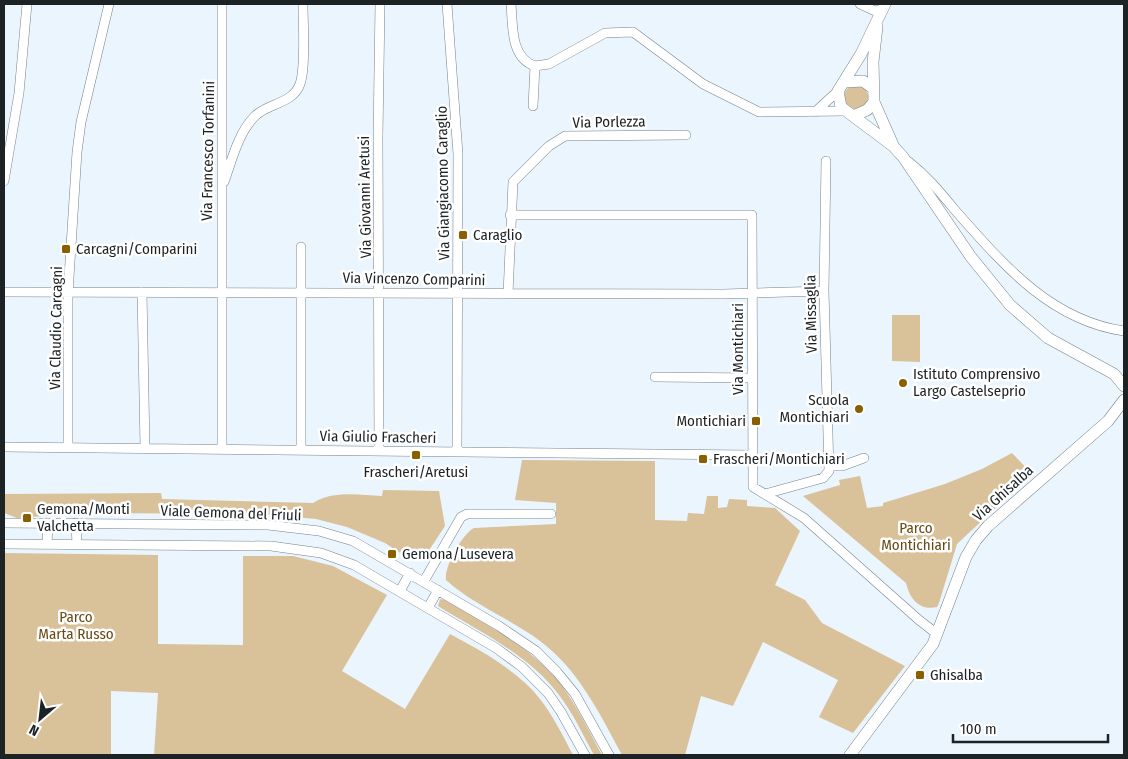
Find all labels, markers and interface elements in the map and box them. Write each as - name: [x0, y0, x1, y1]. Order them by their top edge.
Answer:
- street label: Via Francesco Torfanini: [198, 81, 218, 221]
- street label: Via Giangiacomo Caraglio: [433, 105, 453, 260]
- street label: Via Porlezza: [572, 112, 646, 132]
- street label: Via Giovanni Aretusi: [355, 136, 375, 258]
- place label: Caraglio: [473, 226, 523, 244]
- marker: Caraglio: [457, 229, 469, 241]
- place label: Carcagni/Comparini: [76, 240, 197, 258]
- marker: Carcagni/Comparini: [60, 243, 72, 255]
- street label: Via Claudio Carcagni: [46, 266, 66, 390]
- street label: Via Vincenzo Comparini: [342, 269, 486, 289]
- street label: Via Missaglia: [801, 275, 821, 353]
- street label: Via Montichiari: [729, 303, 747, 395]
- place label: Istituto Comprensivo Largo Castelseprio: [913, 365, 1041, 400]
- marker: Istituto Comprensivo Largo Castelseprio: [897, 377, 909, 389]
- place label: Scuola Montichiari: [779, 391, 849, 426]
- marker: Scuola Montichiari: [853, 403, 865, 415]
- place label: Montichiari: [676, 412, 746, 430]
- marker: Montichiari: [750, 415, 762, 427]
- street label: Via Giulio Frascheri: [319, 427, 437, 447]
- marker: Frascheri/Aretusi: [410, 449, 422, 461]
- place label: Frascheri/Montichiari: [713, 450, 845, 468]
- marker: Frascheri/Montichiari: [697, 453, 709, 465]
- street label: Via Ghisalba: [969, 461, 1037, 525]
- place label: Frascheri/Aretusi: [364, 463, 468, 481]
- place label: Gemona/Monti Valchetta: [37, 500, 130, 535]
- street label: Viale Gemona del Friuli: [160, 502, 302, 524]
- marker: Gemona/Monti Valchetta: [21, 512, 33, 524]
- park label: Parco Montichiari: [881, 519, 951, 554]
- place label: Gemona/Lusevera: [402, 545, 514, 563]
- marker: Gemona/Lusevera: [386, 548, 398, 560]
- park label: Parco Marta Russo: [38, 608, 114, 643]
- place label: Ghisalba: [930, 666, 983, 684]
- marker: Ghisalba: [914, 669, 926, 681]
- north arrow: [15, 694, 65, 744]
- scale bar: [953, 712, 1108, 744]
- text: 100 m: [960, 720, 997, 738]
- text: N: [26, 721, 42, 740]

